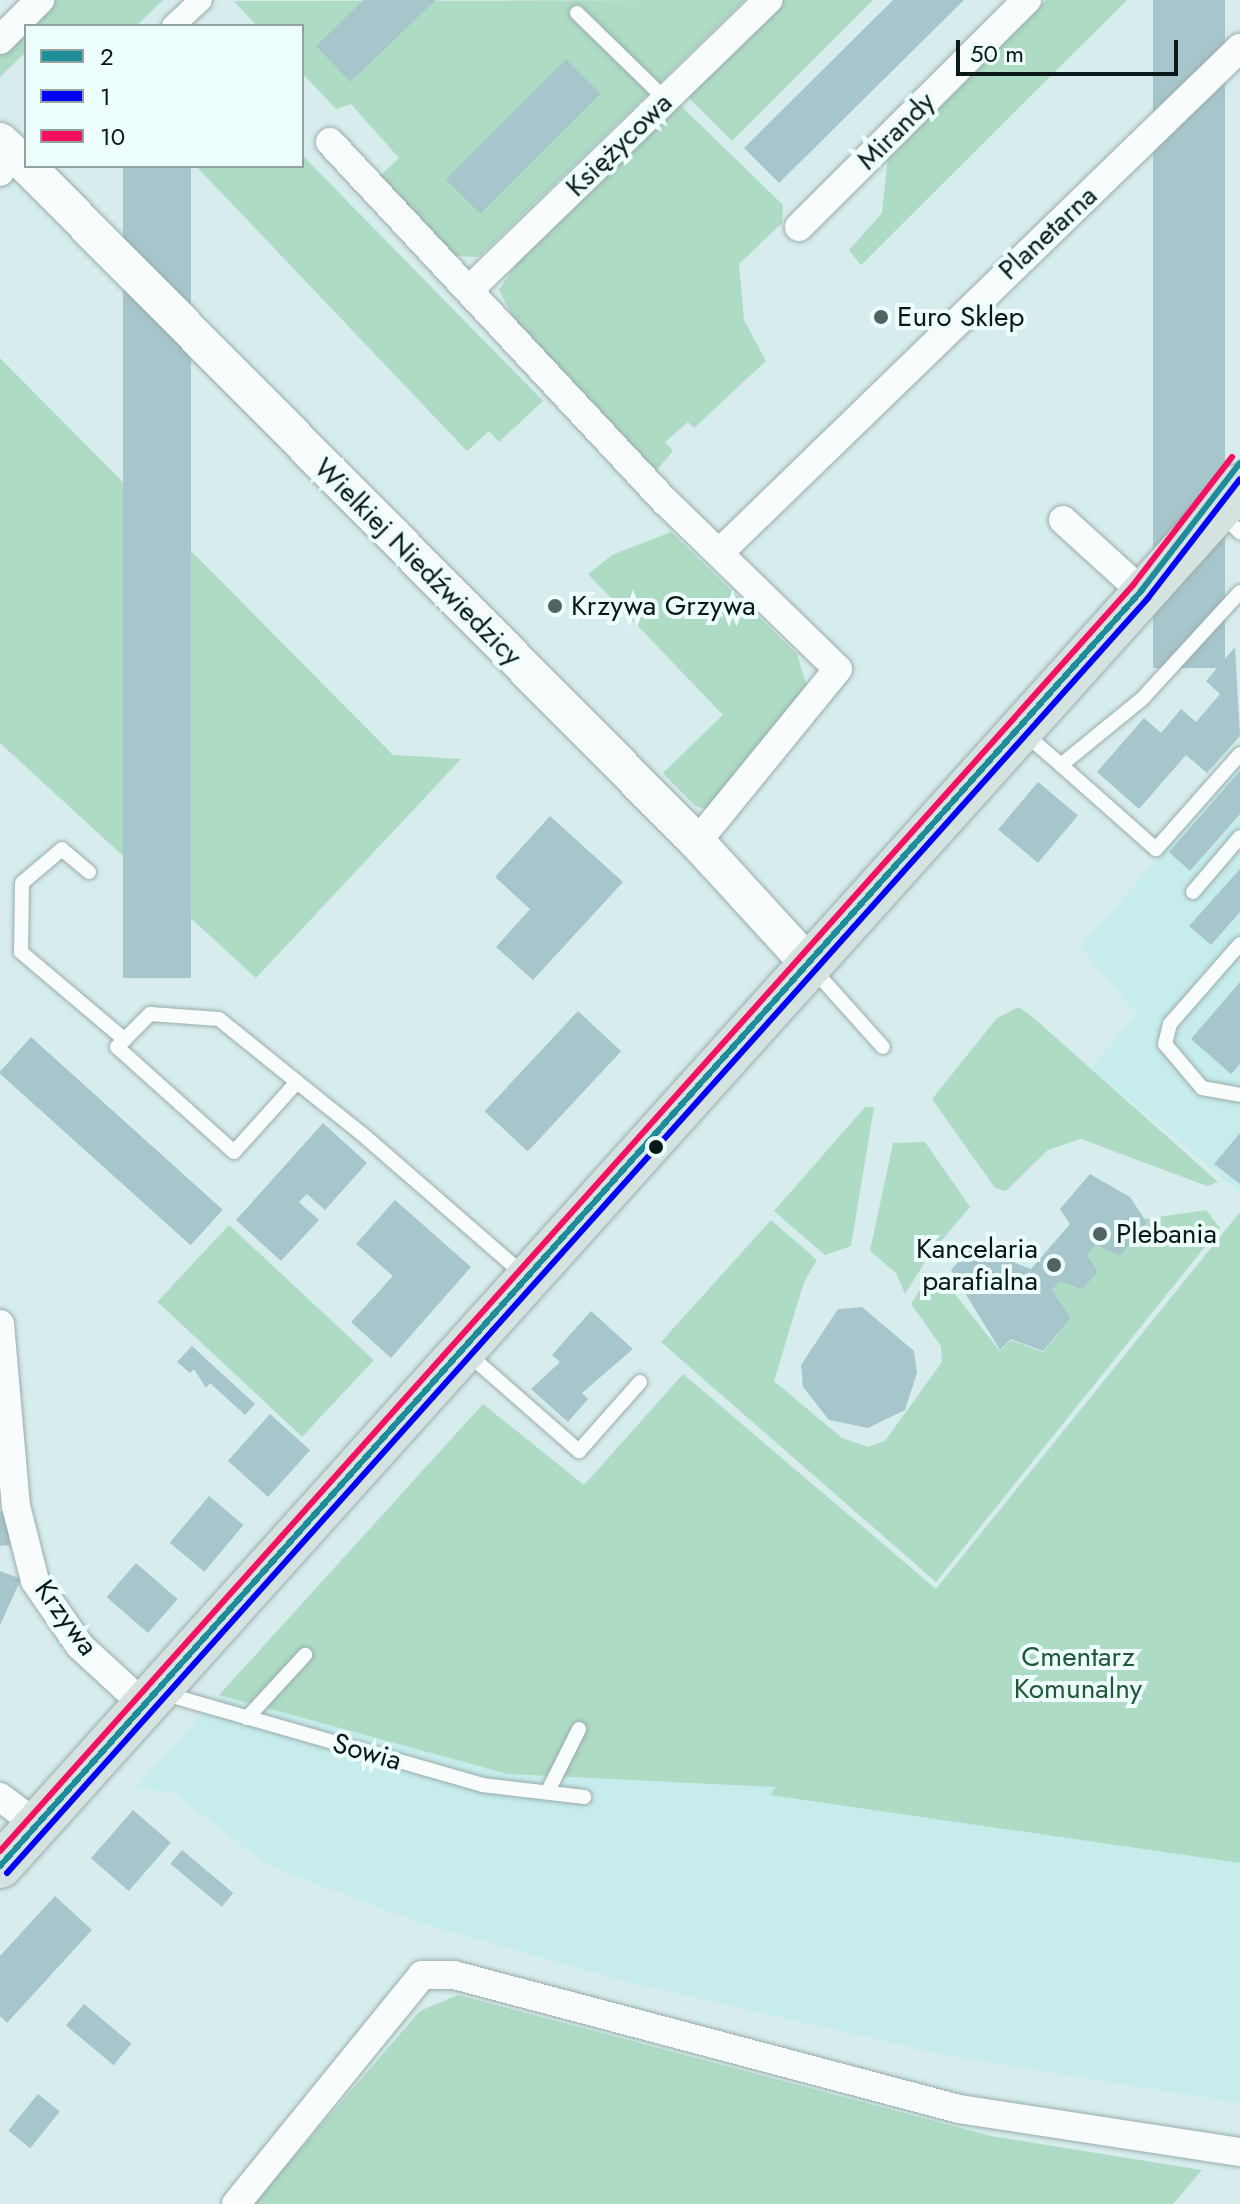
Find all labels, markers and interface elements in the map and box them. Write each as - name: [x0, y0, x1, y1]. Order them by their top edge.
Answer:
- legend: [24, 24, 304, 168]
- scale bar: [960, 24, 1182, 74]
- text: 50 m: [970, 36, 1024, 71]
- text: 2: [100, 39, 114, 74]
- text: 1: [100, 79, 111, 114]
- street label: Mirandy: [850, 85, 942, 177]
- street label: Księżycowa: [559, 86, 679, 204]
- text: 10: [100, 119, 125, 154]
- street label: Planetarna: [992, 179, 1104, 287]
- place label: Euro Sklep: [897, 300, 1024, 334]
- marker: Euro Sklep: [872, 308, 890, 326]
- street label: Wielkiej Niedźwiedzicy: [307, 451, 529, 673]
- place label: Krzywa Grzywa: [571, 589, 756, 623]
- marker: Krzywa Grzywa: [546, 597, 564, 615]
- unlabelled marker: [648, 1139, 664, 1155]
- place label: Plebania: [1116, 1217, 1217, 1251]
- marker: Plebania: [1091, 1225, 1109, 1243]
- place label: Kancelaria parafialna: [916, 1232, 1038, 1298]
- marker: Kancelaria parafialna: [1045, 1256, 1063, 1274]
- street label: Krzywa: [27, 1574, 105, 1662]
- park label: Cmentarz Komunalny: [1014, 1640, 1142, 1706]
- street label: Sowia: [329, 1726, 405, 1778]

